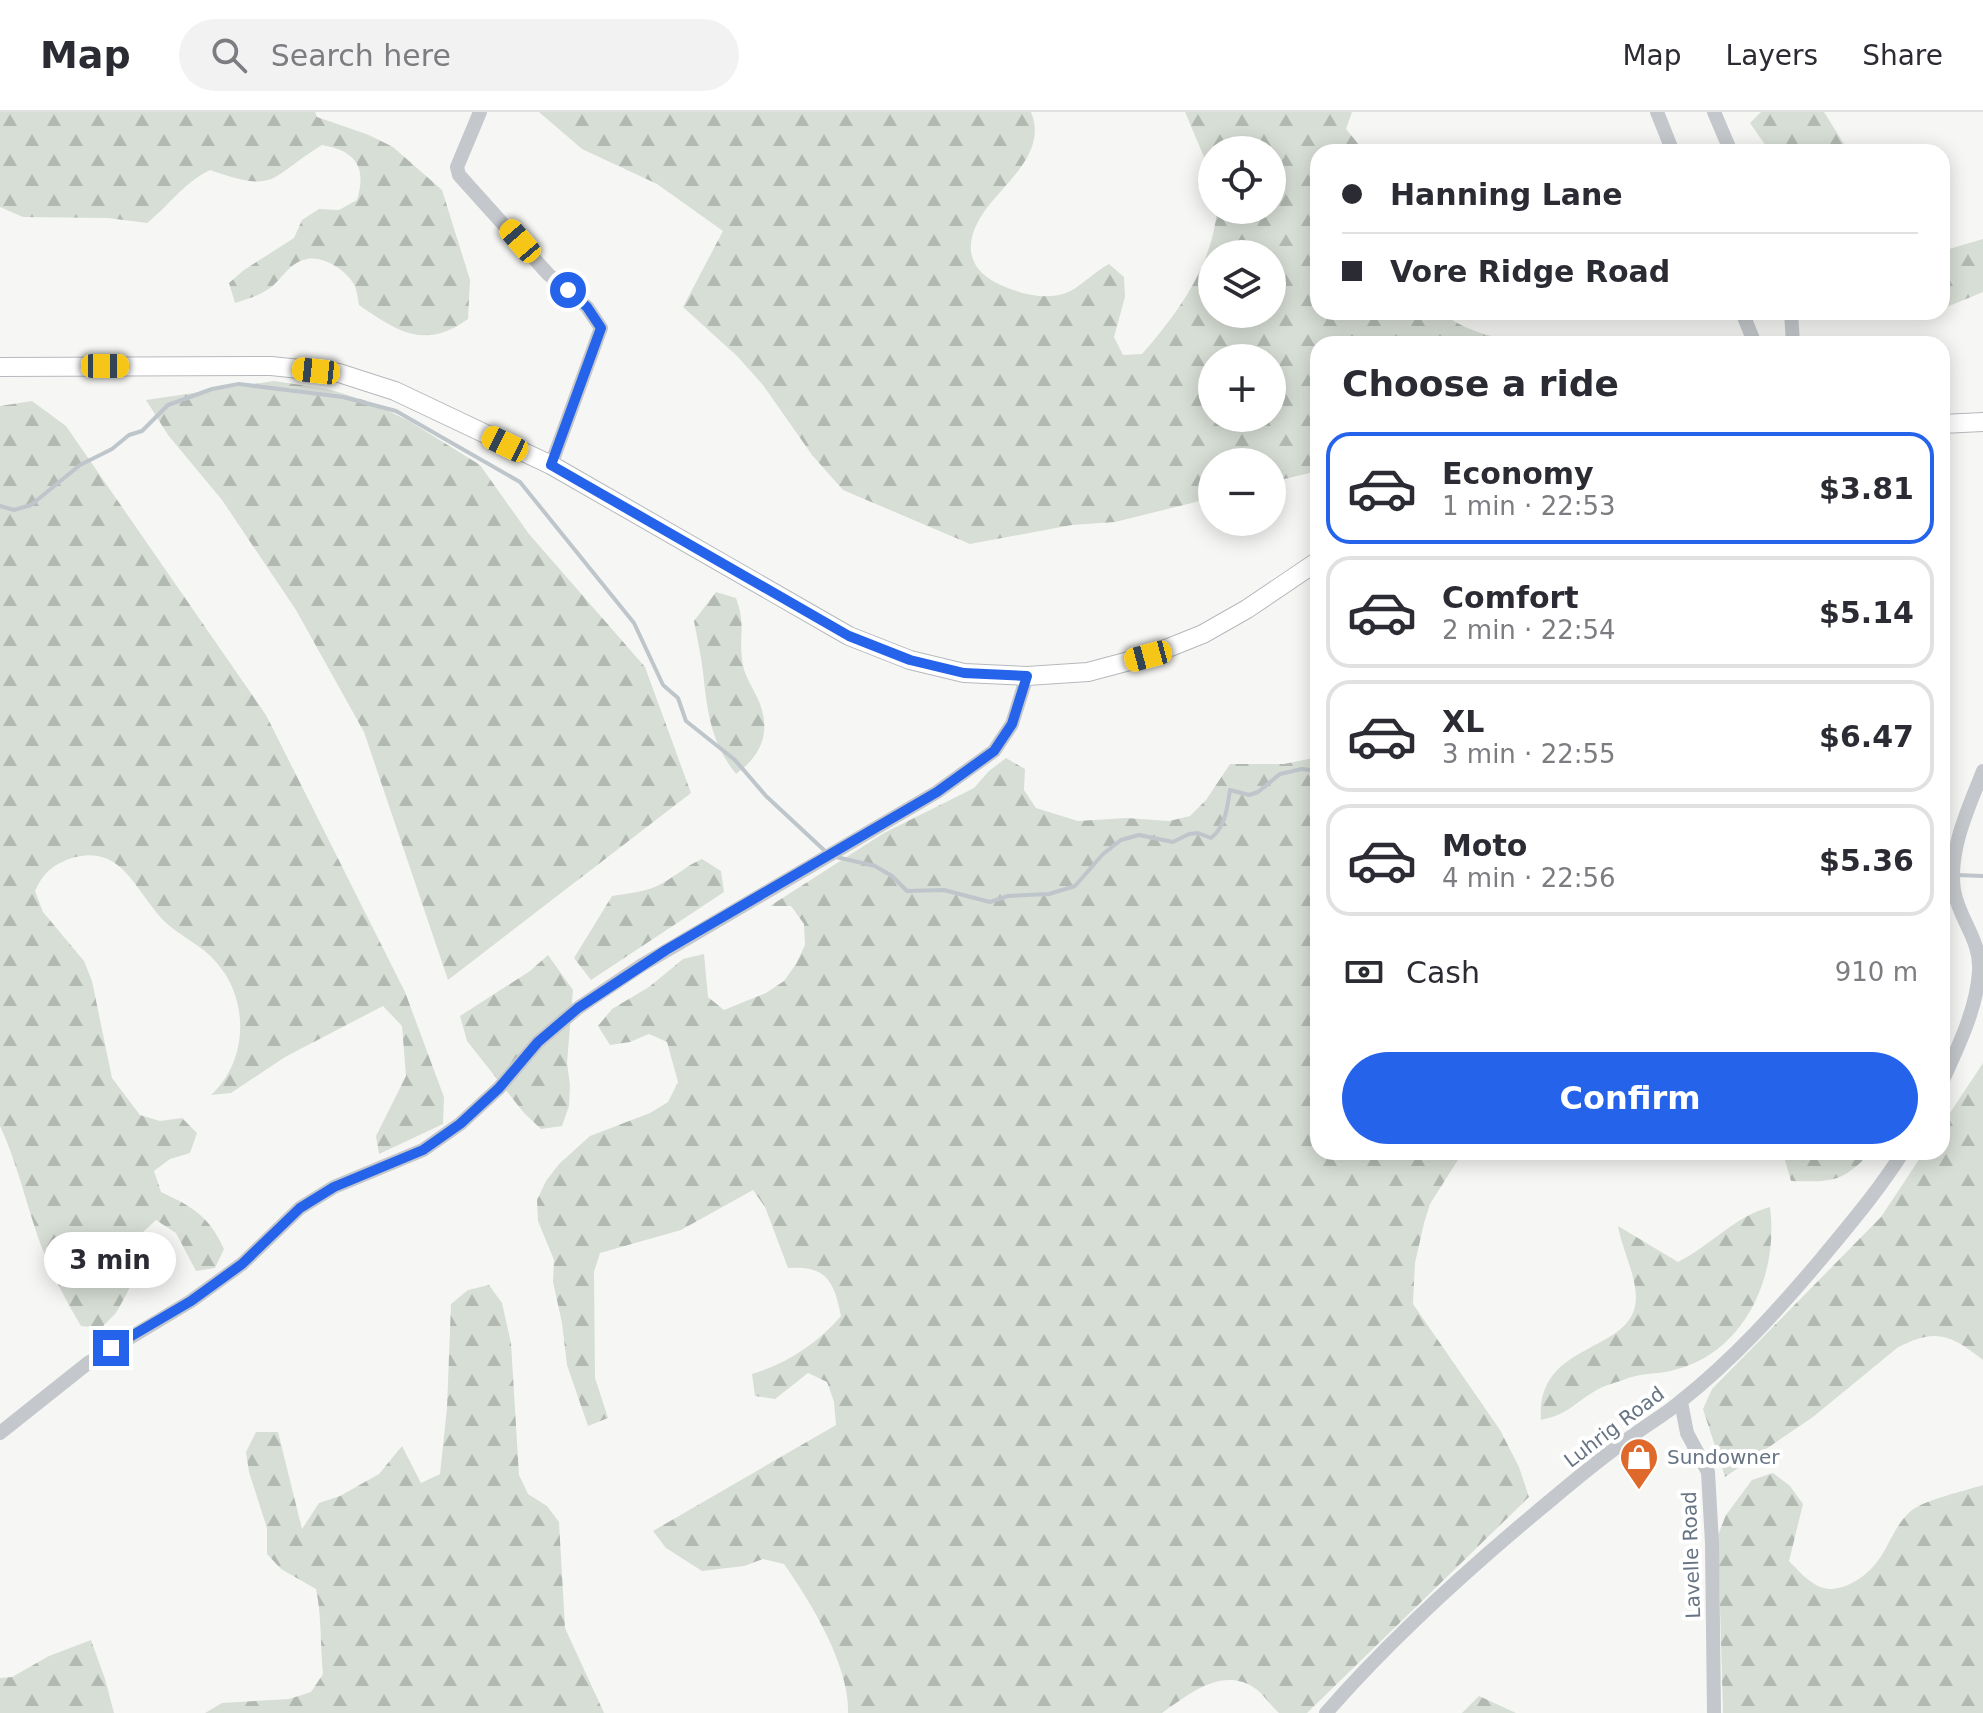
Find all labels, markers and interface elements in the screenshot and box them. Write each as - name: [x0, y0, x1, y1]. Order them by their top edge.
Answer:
- search box: [179, 19, 739, 91]
- text: Map: [40, 33, 131, 77]
- icon: search: [207, 33, 251, 77]
- text: Search here: [271, 38, 451, 73]
- text: Map: [1622, 39, 1682, 72]
- text: Layers: [1726, 39, 1818, 72]
- text: Share: [1862, 39, 1943, 72]
- map controls: [1198, 136, 1286, 536]
- button: locate: [1198, 136, 1286, 224]
- text: Hanning Lane: [1390, 177, 1623, 212]
- car: [495, 215, 545, 267]
- button: layers: [1198, 240, 1286, 328]
- text: Vore Ridge Road: [1390, 254, 1670, 289]
- route start: [550, 272, 586, 308]
- button: +: [1198, 344, 1286, 432]
- car: [81, 354, 129, 378]
- car: [291, 357, 341, 385]
- text: Choose a ride: [1342, 363, 1619, 404]
- car: [478, 423, 532, 465]
- button: −: [1198, 448, 1286, 536]
- icon: car: [1346, 452, 1418, 524]
- text: Economy: [1442, 456, 1594, 491]
- text: $3.81: [1819, 471, 1914, 506]
- text: 1 min · 22:53: [1442, 491, 1616, 521]
- icon: car: [1346, 576, 1418, 648]
- text: Comfort: [1442, 580, 1579, 615]
- text: $5.14: [1819, 595, 1914, 630]
- text: 2 min · 22:54: [1442, 615, 1616, 645]
- car: [1122, 638, 1174, 674]
- icon: car: [1346, 700, 1418, 772]
- text: XL: [1442, 704, 1484, 739]
- text: $6.47: [1819, 719, 1914, 754]
- text: 3 min · 22:55: [1442, 739, 1616, 769]
- icon: car: [1346, 824, 1418, 896]
- text: Moto: [1442, 828, 1527, 863]
- text: $5.36: [1819, 843, 1914, 878]
- text: 4 min · 22:56: [1442, 863, 1616, 893]
- icon: cash: [1342, 950, 1386, 994]
- text: Cash: [1406, 955, 1480, 990]
- text: 910 m: [1835, 957, 1918, 987]
- button: Confirm: [1342, 1052, 1918, 1144]
- callout: 3 min: [45, 1232, 177, 1288]
- text: 3 min: [69, 1245, 151, 1275]
- route end: [93, 1330, 129, 1366]
- street label: Luhrig Road: [1559, 1382, 1669, 1472]
- shop icon: Sundowner: [1618, 1436, 1660, 1491]
- place label: Sundowner: [1667, 1445, 1780, 1469]
- street label: Lavelle Road: [1677, 1491, 1705, 1619]

